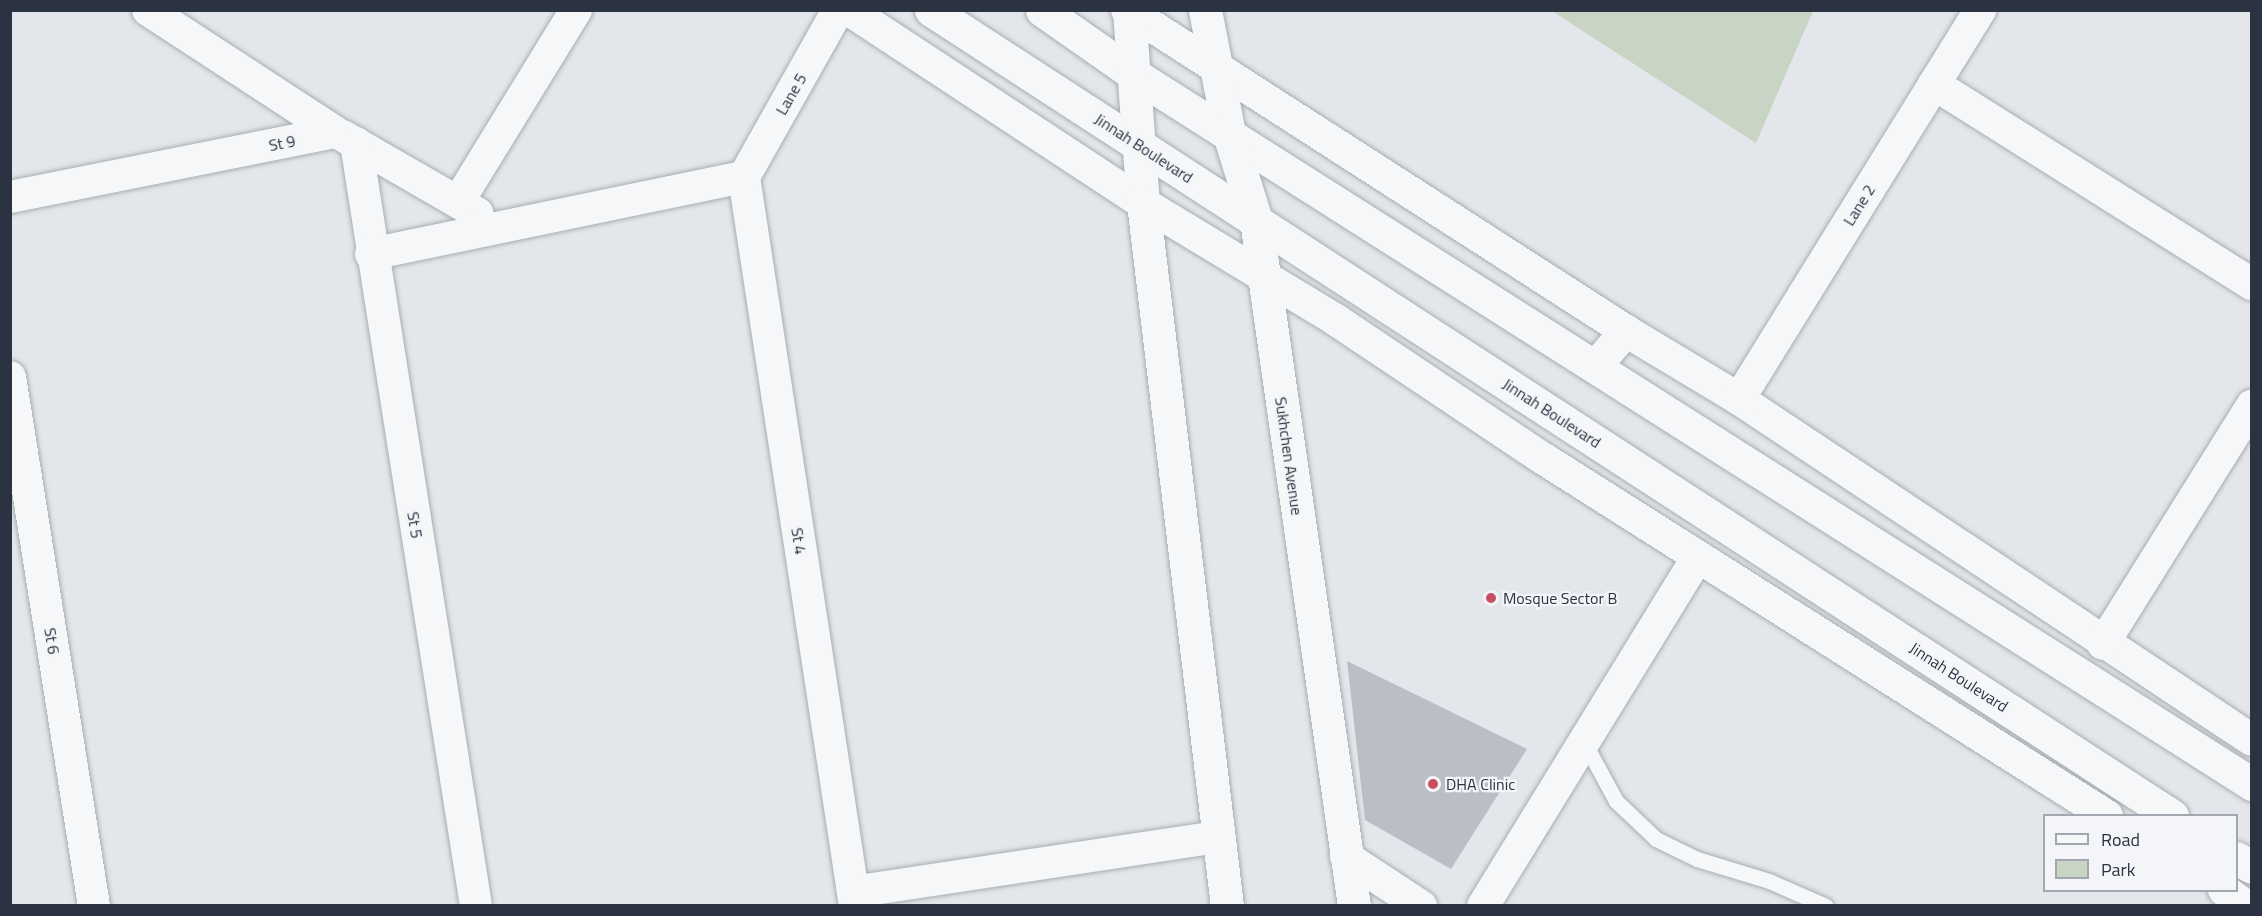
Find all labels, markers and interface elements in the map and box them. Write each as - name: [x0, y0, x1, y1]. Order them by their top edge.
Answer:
- street label: Lane 5: [771, 70, 811, 118]
- street label: Jinnah Boulevard: [1091, 109, 1197, 187]
- street label: St 9: [267, 131, 297, 155]
- street label: Lane 2: [1839, 181, 1879, 229]
- street label: Jinnah Boulevard: [1499, 374, 1605, 452]
- street label: Sukhchen Avenue: [1271, 396, 1307, 516]
- street label: St 5: [403, 510, 427, 540]
- street label: St 4: [787, 526, 811, 556]
- place label: Mosque Sector B: [1503, 588, 1617, 608]
- marker: Mosque Sector B: [1484, 591, 1498, 605]
- street label: St 6: [40, 626, 64, 656]
- street label: Jinnah Boulevard: [1906, 638, 2012, 716]
- place label: DHA Clinic: [1446, 774, 1515, 794]
- marker: DHA Clinic: [1424, 775, 1442, 793]
- legend: [2043, 814, 2238, 892]
- text: Road: [2101, 826, 2140, 853]
- text: Park: [2101, 856, 2135, 883]

